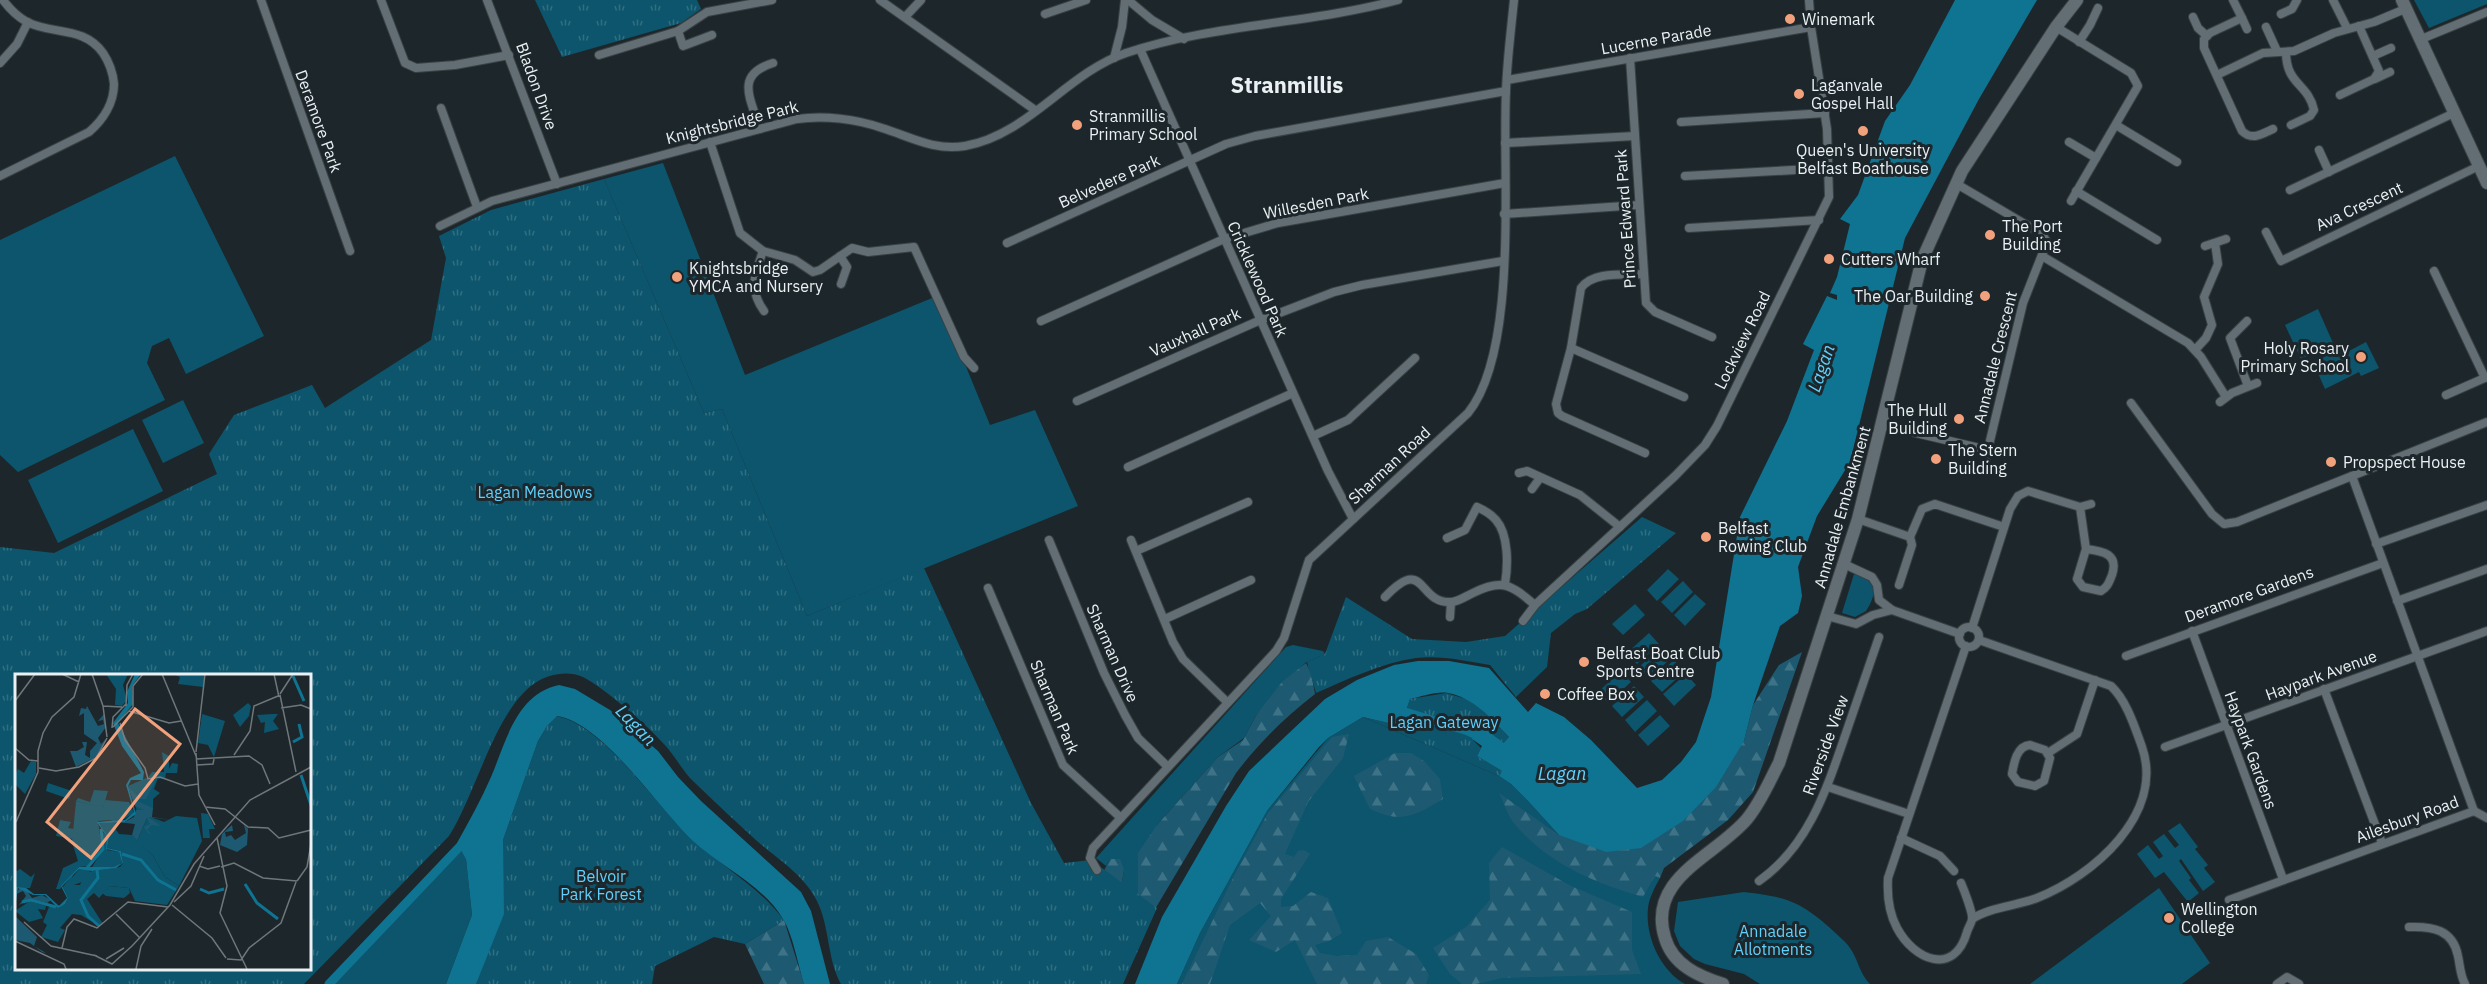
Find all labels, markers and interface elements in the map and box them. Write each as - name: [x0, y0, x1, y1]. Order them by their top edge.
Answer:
- place label: Winemark: [1802, 9, 1876, 29]
- marker: Winemark: [1783, 12, 1797, 26]
- street label: Lucerne Parade: [1599, 19, 1713, 59]
- street label: Bladon Drive: [512, 40, 562, 133]
- street label: Deramore Park: [291, 67, 347, 175]
- district label: Stranmillis: [1231, 70, 1343, 99]
- place label: Laganvale Gospel Hall: [1811, 75, 1894, 113]
- marker: Laganvale Gospel Hall: [1792, 87, 1806, 101]
- street label: Knightsbridge Park: [664, 96, 801, 148]
- place label: Stranmillis Primary School: [1089, 106, 1197, 144]
- marker: Stranmillis Primary School: [1070, 118, 1084, 132]
- marker: Queen's University Belfast Boathouse: [1856, 124, 1870, 138]
- place label: Queen's University Belfast Boathouse: [1796, 140, 1930, 178]
- street label: Prince Edward Park: [1610, 148, 1640, 289]
- street label: Belvedere Park: [1055, 150, 1163, 212]
- street label: Ava Crescent: [2312, 177, 2406, 235]
- street label: Willesden Park: [1262, 183, 1371, 223]
- place label: The Port Building: [2002, 216, 2063, 254]
- street label: Cricklewood Park: [1223, 218, 1293, 341]
- marker: The Port Building: [1983, 228, 1997, 242]
- place label: Cutters Wharf: [1841, 249, 1940, 269]
- marker: Cutters Wharf: [1822, 252, 1836, 266]
- place label: Knightsbridge YMCA and Nursery: [689, 258, 823, 296]
- marker: Knightsbridge YMCA and Nursery: [670, 270, 684, 284]
- place label: The Oar Building: [1854, 286, 1974, 306]
- street label: Lockview Road: [1710, 288, 1774, 392]
- street label: Annadale Crescent: [1969, 289, 2021, 425]
- marker: The Oar Building: [1978, 289, 1992, 303]
- street label: Vauxhall Park: [1146, 303, 1244, 361]
- place label: Holy Rosary Primary School: [2241, 338, 2349, 376]
- water label: Lagan: [1802, 341, 1840, 395]
- marker: Holy Rosary Primary School: [2354, 350, 2368, 364]
- place label: The Hull Building: [1887, 400, 1948, 438]
- marker: The Hull Building: [1952, 412, 1966, 426]
- street label: Sharman Road: [1344, 422, 1434, 508]
- street label: Annadale Embankment: [1809, 424, 1875, 590]
- place label: The Stern Building: [1948, 440, 2017, 478]
- marker: The Stern Building: [1929, 452, 1943, 466]
- place label: Propspect House: [2343, 452, 2466, 472]
- marker: Propspect House: [2324, 455, 2338, 469]
- park label: Lagan Meadows: [478, 482, 592, 502]
- place label: Belfast Rowing Club: [1718, 518, 1807, 556]
- marker: Belfast Rowing Club: [1699, 530, 1713, 544]
- street label: Deramore Gardens: [2182, 561, 2316, 627]
- street label: Sharman Drive: [1082, 601, 1144, 705]
- place label: Belfast Boat Club Sports Centre: [1596, 643, 1720, 681]
- street label: Haypark Avenue: [2263, 646, 2380, 704]
- marker: Belfast Boat Club Sports Centre: [1577, 655, 1591, 669]
- street label: Sharman Park: [1026, 657, 1084, 758]
- inset map: [15, 674, 310, 969]
- place label: Coffee Box: [1557, 684, 1635, 704]
- marker: Coffee Box: [1538, 687, 1552, 701]
- street label: Haypark Gardens: [2220, 688, 2282, 812]
- street label: Riverside View: [1798, 692, 1852, 798]
- water label: Lagan: [611, 699, 661, 751]
- park label: Lagan Gateway: [1390, 712, 1498, 732]
- water label: Lagan: [1538, 762, 1586, 785]
- street label: Ailesbury Road: [2353, 791, 2461, 847]
- park label: Belvoir Park Forest: [560, 866, 642, 904]
- place label: Wellington College: [2181, 899, 2258, 937]
- marker: Wellington College: [2162, 911, 2176, 925]
- park label: Annadale Allotments: [1734, 921, 1812, 959]

